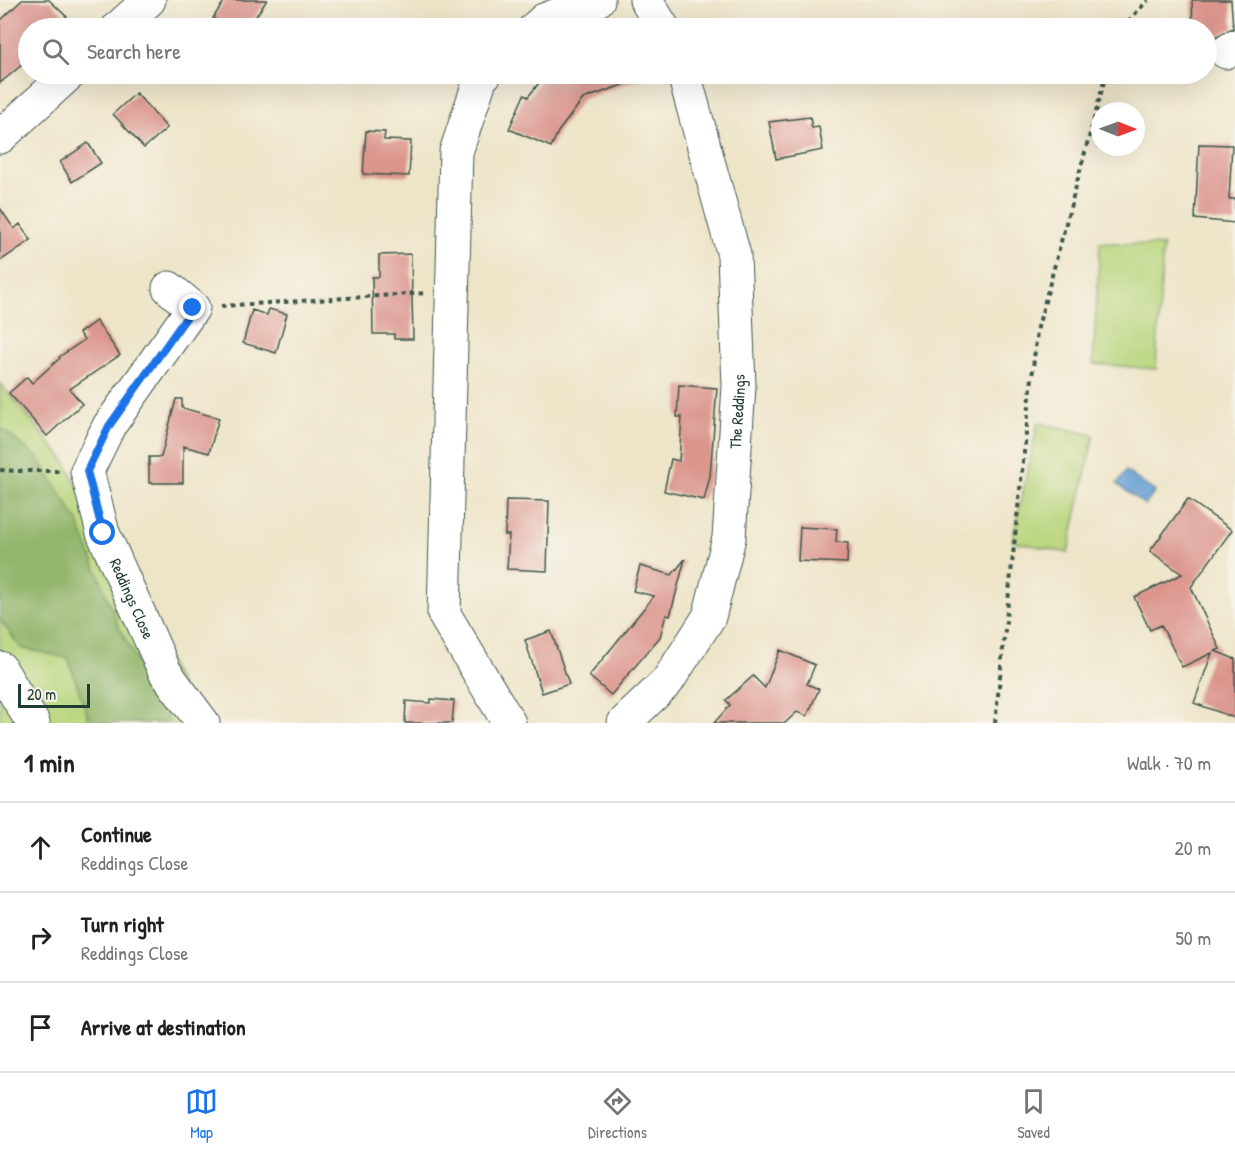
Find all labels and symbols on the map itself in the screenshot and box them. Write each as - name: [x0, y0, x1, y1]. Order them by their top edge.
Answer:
- north arrow: [1091, 102, 1145, 156]
- route end: [179, 294, 205, 320]
- street label: The Reddings: [724, 374, 750, 449]
- route start: [89, 519, 115, 545]
- street label: Reddings Close: [105, 555, 160, 643]
- scale bar: [18, 681, 90, 708]

